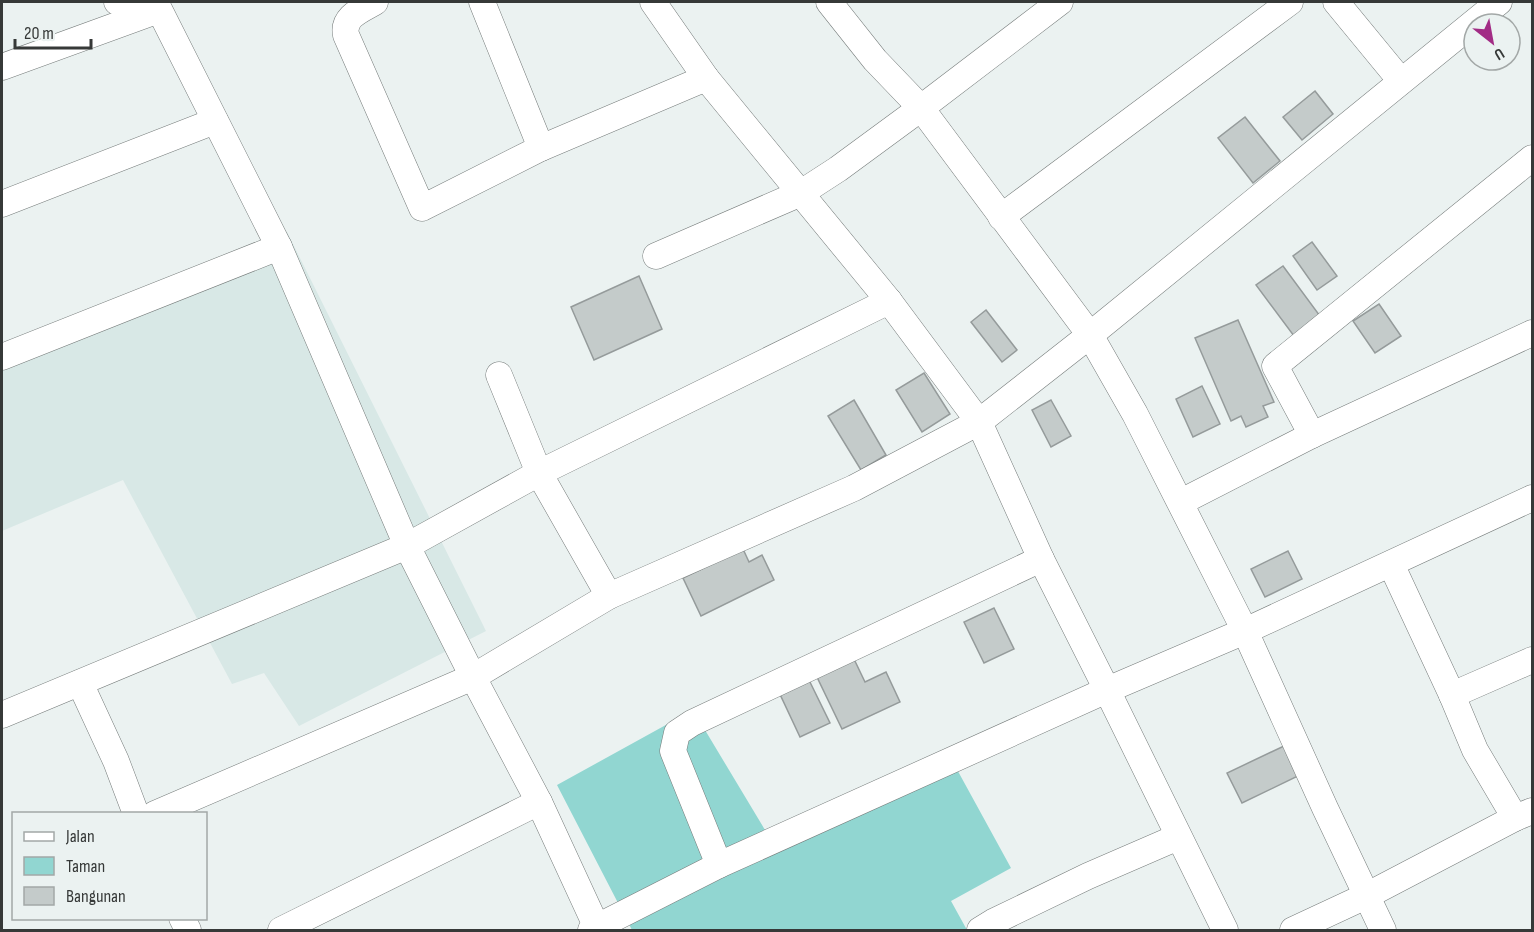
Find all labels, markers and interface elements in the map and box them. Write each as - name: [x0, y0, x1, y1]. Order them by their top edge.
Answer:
- scale bar: [15, 12, 92, 50]
- north arrow: [1462, 12, 1522, 72]
- text: 20 m: [24, 23, 54, 44]
- text: U: [1490, 43, 1507, 64]
- legend: [12, 812, 207, 920]
- text: Jalan: [65, 826, 95, 847]
- text: Taman: [66, 856, 105, 877]
- text: Bangunan: [66, 886, 126, 907]

